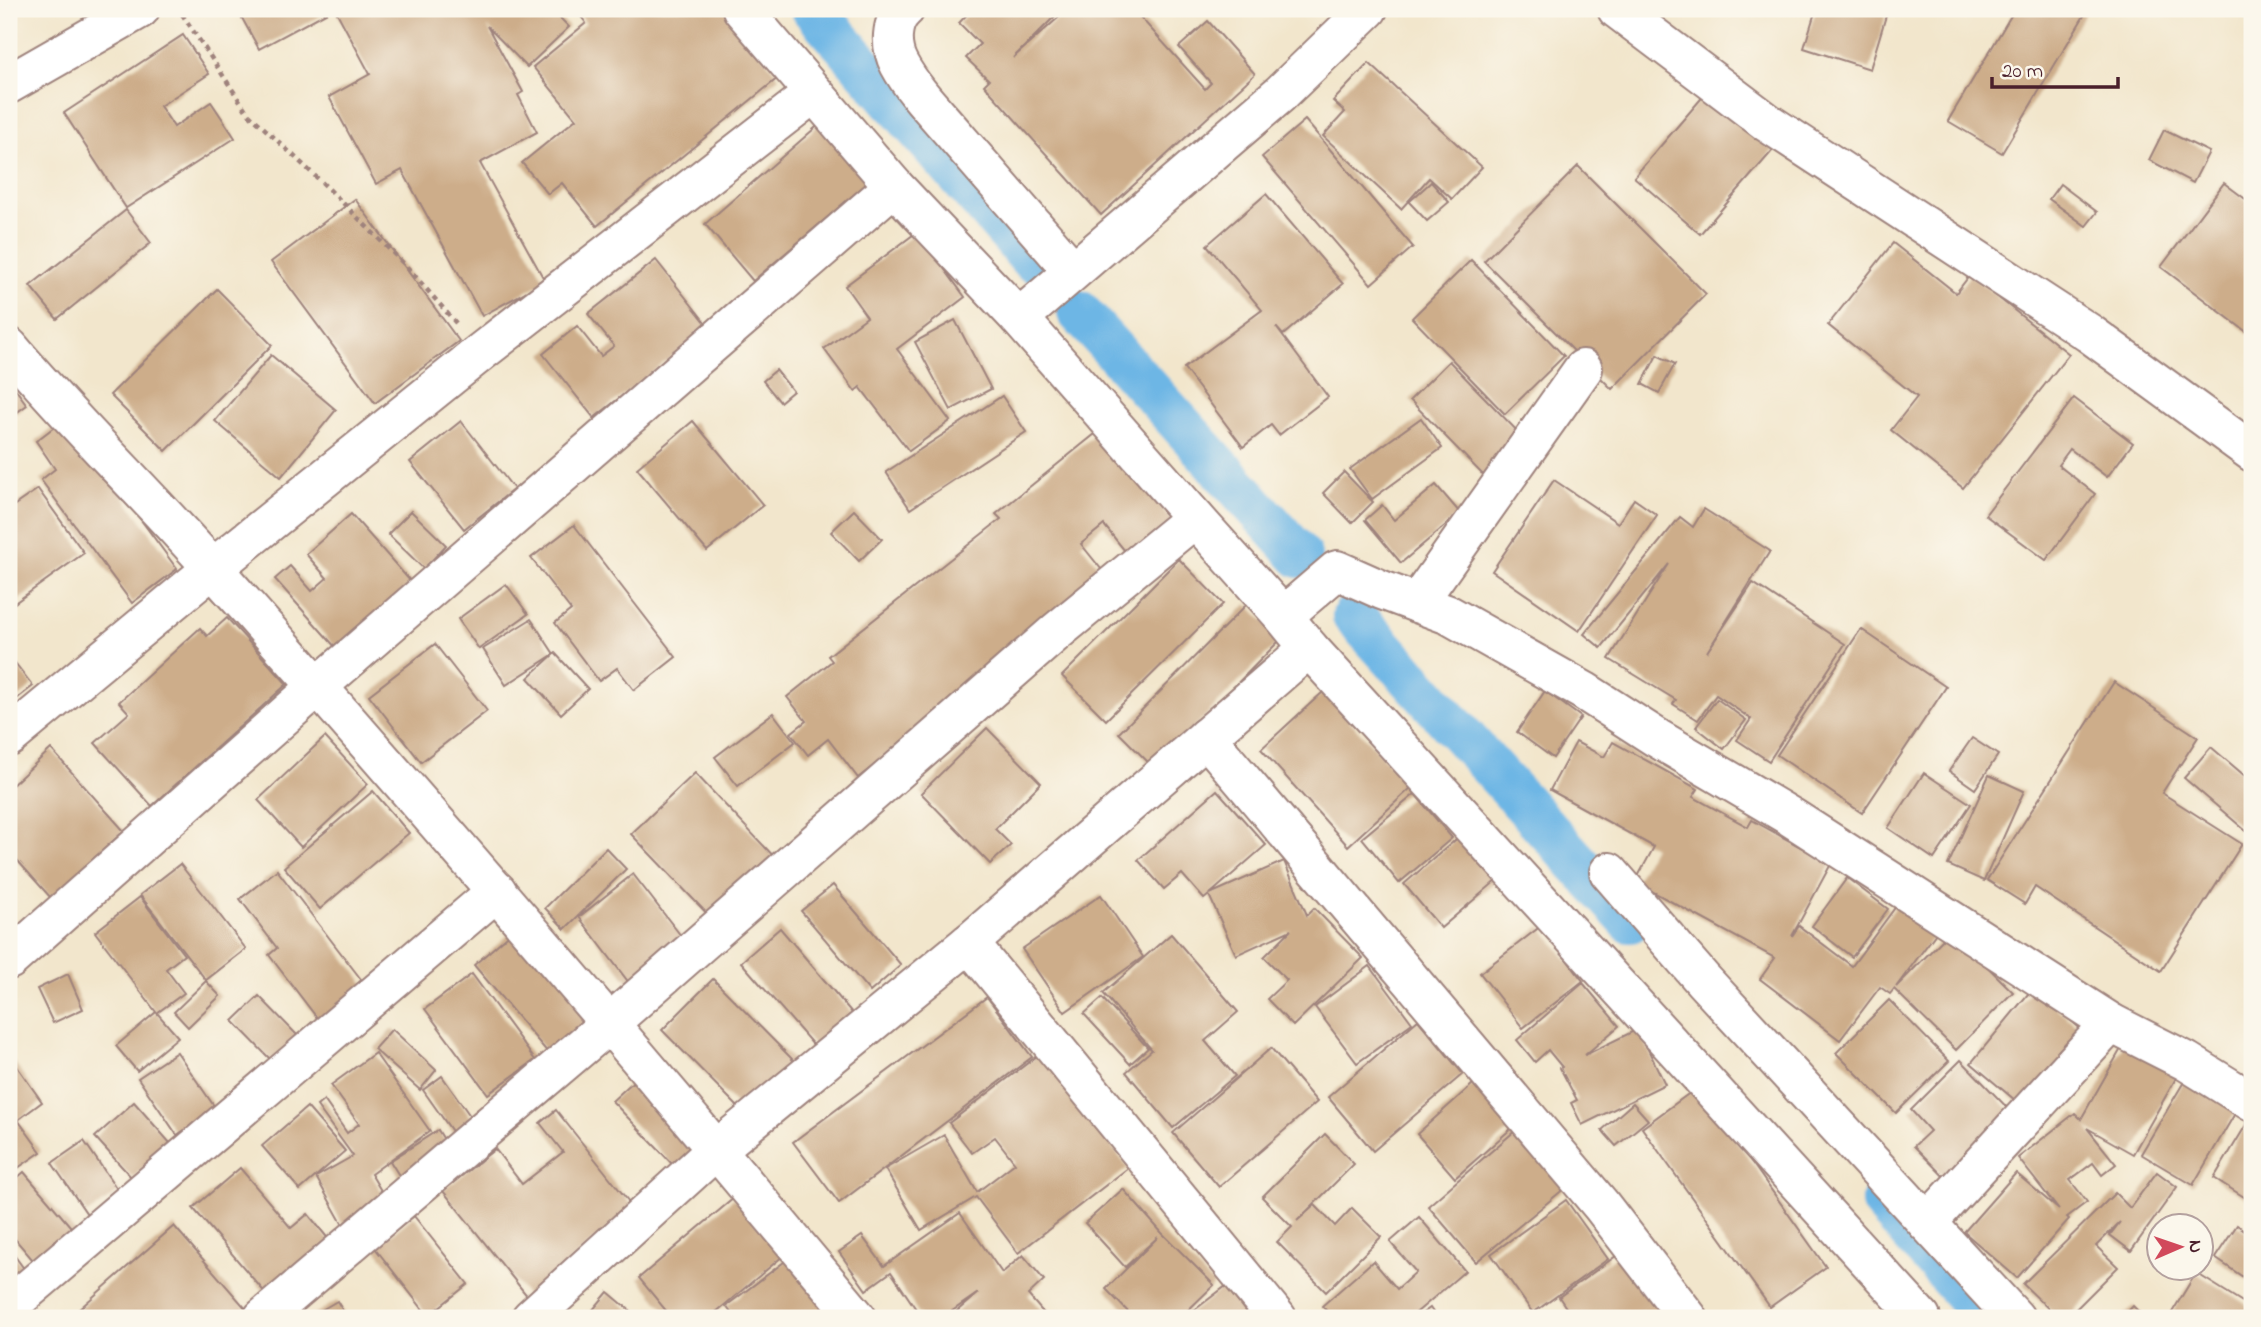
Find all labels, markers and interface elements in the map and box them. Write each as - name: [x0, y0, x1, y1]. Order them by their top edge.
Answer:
- scale bar: [1992, 46, 2118, 90]
- text: 20 m: [2002, 57, 2043, 87]
- north arrow: [2146, 1212, 2216, 1282]
- text: N: [2181, 1240, 2208, 1254]

